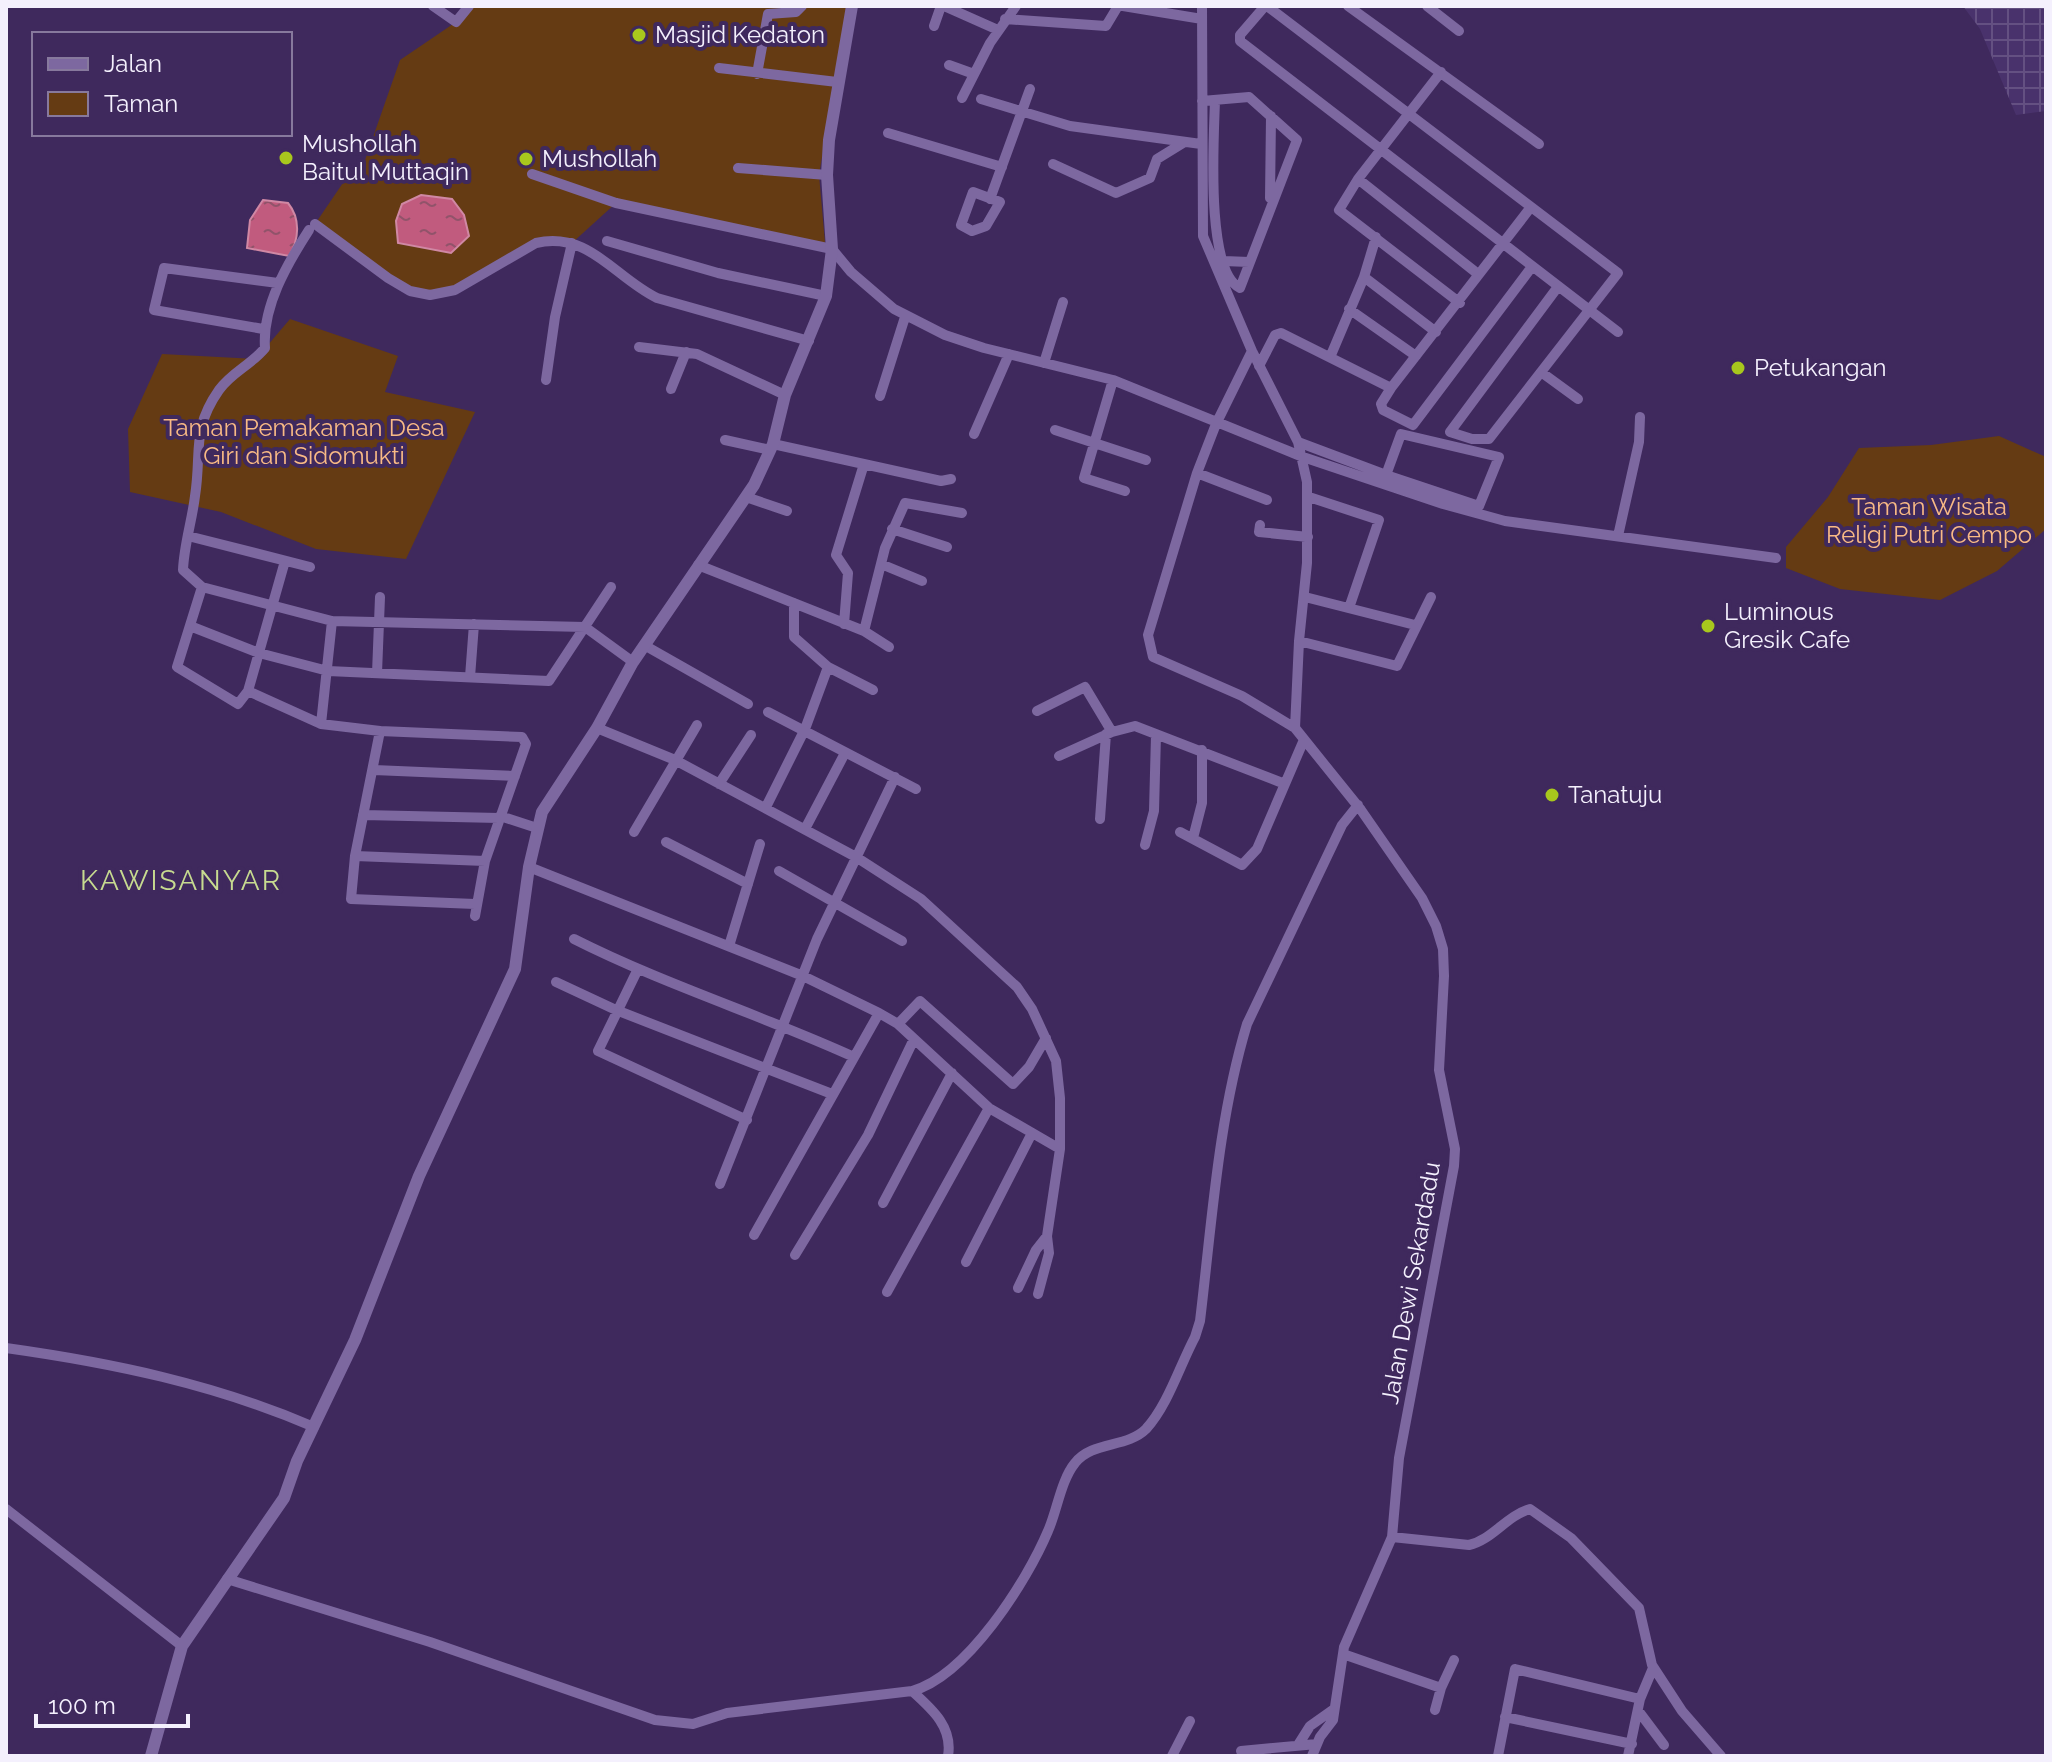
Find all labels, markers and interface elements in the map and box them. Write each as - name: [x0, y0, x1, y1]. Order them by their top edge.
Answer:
- place label: Masjid Kedaton: [655, 20, 825, 49]
- marker: Masjid Kedaton: [630, 26, 648, 44]
- legend: [32, 32, 292, 136]
- text: Jalan: [104, 49, 162, 78]
- text: Taman: [104, 89, 178, 118]
- place label: Mushollah Baitul Muttaqin: [302, 129, 469, 186]
- place label: Mushollah: [542, 144, 657, 173]
- marker: Mushollah Baitul Muttaqin: [277, 149, 295, 167]
- marker: Mushollah: [517, 150, 535, 168]
- place label: Petukangan: [1754, 353, 1887, 382]
- marker: Petukangan: [1729, 359, 1747, 377]
- park label: Taman Pemakaman Desa Giri dan Sidomukti: [163, 413, 445, 470]
- park label: Taman Wisata Religi Putri Cempo: [1826, 492, 2032, 549]
- place label: Luminous Gresik Cafe: [1724, 597, 1850, 654]
- marker: Luminous Gresik Cafe: [1699, 617, 1717, 635]
- place label: Tanatuju: [1568, 780, 1662, 809]
- marker: Tanatuju: [1543, 786, 1561, 804]
- district label: KAWISANYAR: [80, 864, 282, 897]
- street label: Jalan Dewi Sekardadu: [1375, 1159, 1446, 1406]
- scale bar: [36, 1678, 188, 1728]
- text: 100 m: [48, 1691, 116, 1720]

